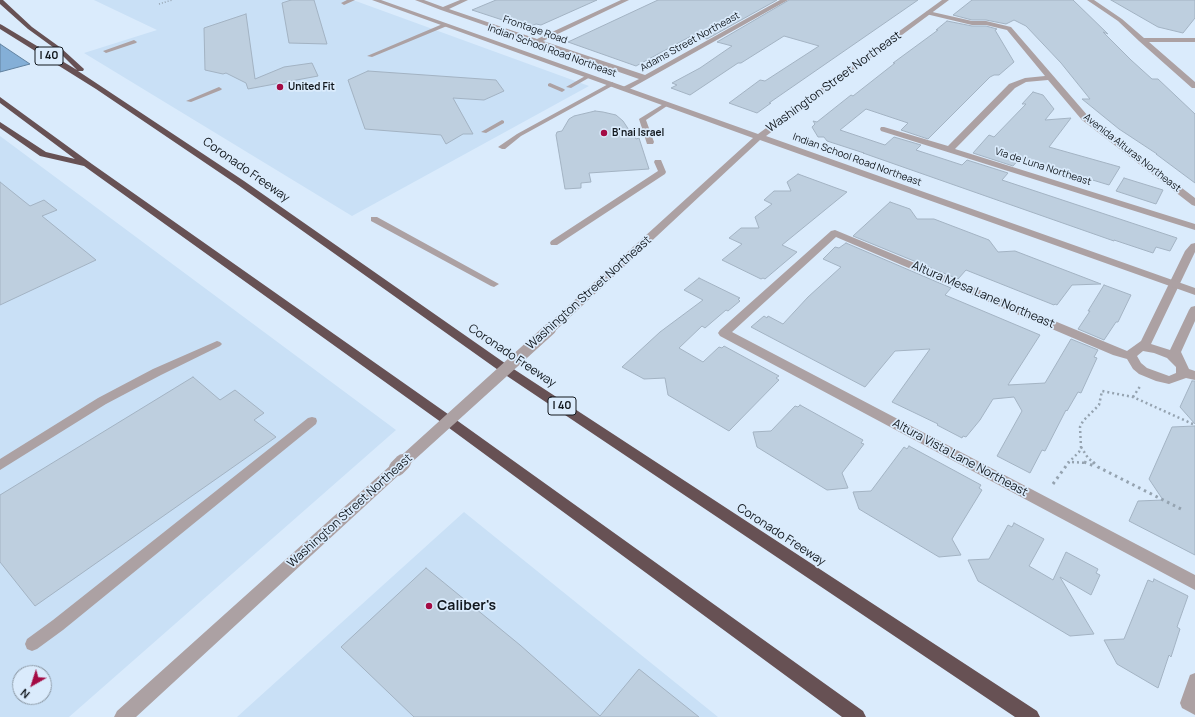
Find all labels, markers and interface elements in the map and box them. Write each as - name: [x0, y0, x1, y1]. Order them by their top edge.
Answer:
- street label: Adams Street Northeast: [638, 10, 742, 74]
- street label: Frontage Road: [501, 13, 569, 47]
- street label: Indian School Road Northeast: [486, 22, 618, 80]
- street label: Washington Street Northeast: [764, 28, 904, 136]
- road number: I 40: [35, 47, 63, 65]
- place label: United Fit: [288, 81, 335, 93]
- marker: United Fit: [275, 82, 285, 92]
- street label: Avenida Alturas Northeast: [1081, 111, 1183, 195]
- place label: B'nai Israel: [612, 127, 664, 139]
- marker: B'nai Israel: [599, 128, 609, 138]
- street label: Indian School Road Northeast: [791, 131, 923, 189]
- street label: Coronado Freeway: [200, 135, 292, 205]
- street label: Via de Luna Northeast: [993, 146, 1093, 188]
- street label: Washington Street Northeast: [524, 233, 654, 353]
- street label: Altura Mesa Lane Northeast: [910, 258, 1056, 332]
- street label: Coronado Freeway: [465, 321, 559, 391]
- road number: I 40: [548, 397, 576, 415]
- street label: Altura Vista Lane Northeast: [890, 416, 1030, 500]
- street label: Washington Street Northeast: [285, 451, 415, 571]
- street label: Coronado Freeway: [734, 501, 828, 569]
- place label: Caliber's: [437, 598, 496, 614]
- marker: Caliber's: [424, 601, 434, 611]
- north arrow: [12, 665, 52, 705]
- text: N: [17, 686, 33, 702]

